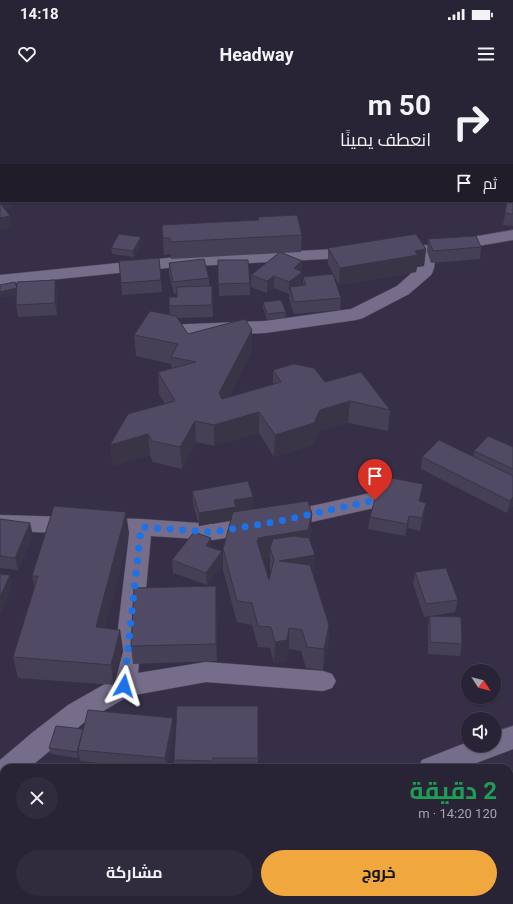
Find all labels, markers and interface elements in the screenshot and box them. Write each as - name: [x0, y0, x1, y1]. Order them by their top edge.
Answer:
- text: 14:18: [20, 5, 59, 23]
- icon: heart: [16, 43, 38, 65]
- icon: menu: [475, 43, 497, 65]
- text: Headway: [220, 44, 294, 65]
- text: 50 m: [368, 89, 431, 122]
- icon: right: [445, 96, 497, 148]
- text: انعطف يمينًا: [340, 129, 431, 150]
- icon: arrive: [453, 172, 475, 194]
- text: ثم: [483, 175, 497, 193]
- pin: [358, 459, 392, 500]
- icon: arrive: [364, 465, 386, 487]
- north arrow: [461, 664, 501, 704]
- map controls: [461, 664, 501, 752]
- position arrow: [103, 665, 145, 707]
- button: sound: [461, 712, 501, 752]
- button: close: [16, 777, 58, 819]
- text: 2 دقيقة: [409, 777, 497, 805]
- text: 120 m · 14:20: [418, 806, 497, 821]
- button: مشاركة: [16, 850, 253, 896]
- button: خروج: [261, 850, 497, 896]

